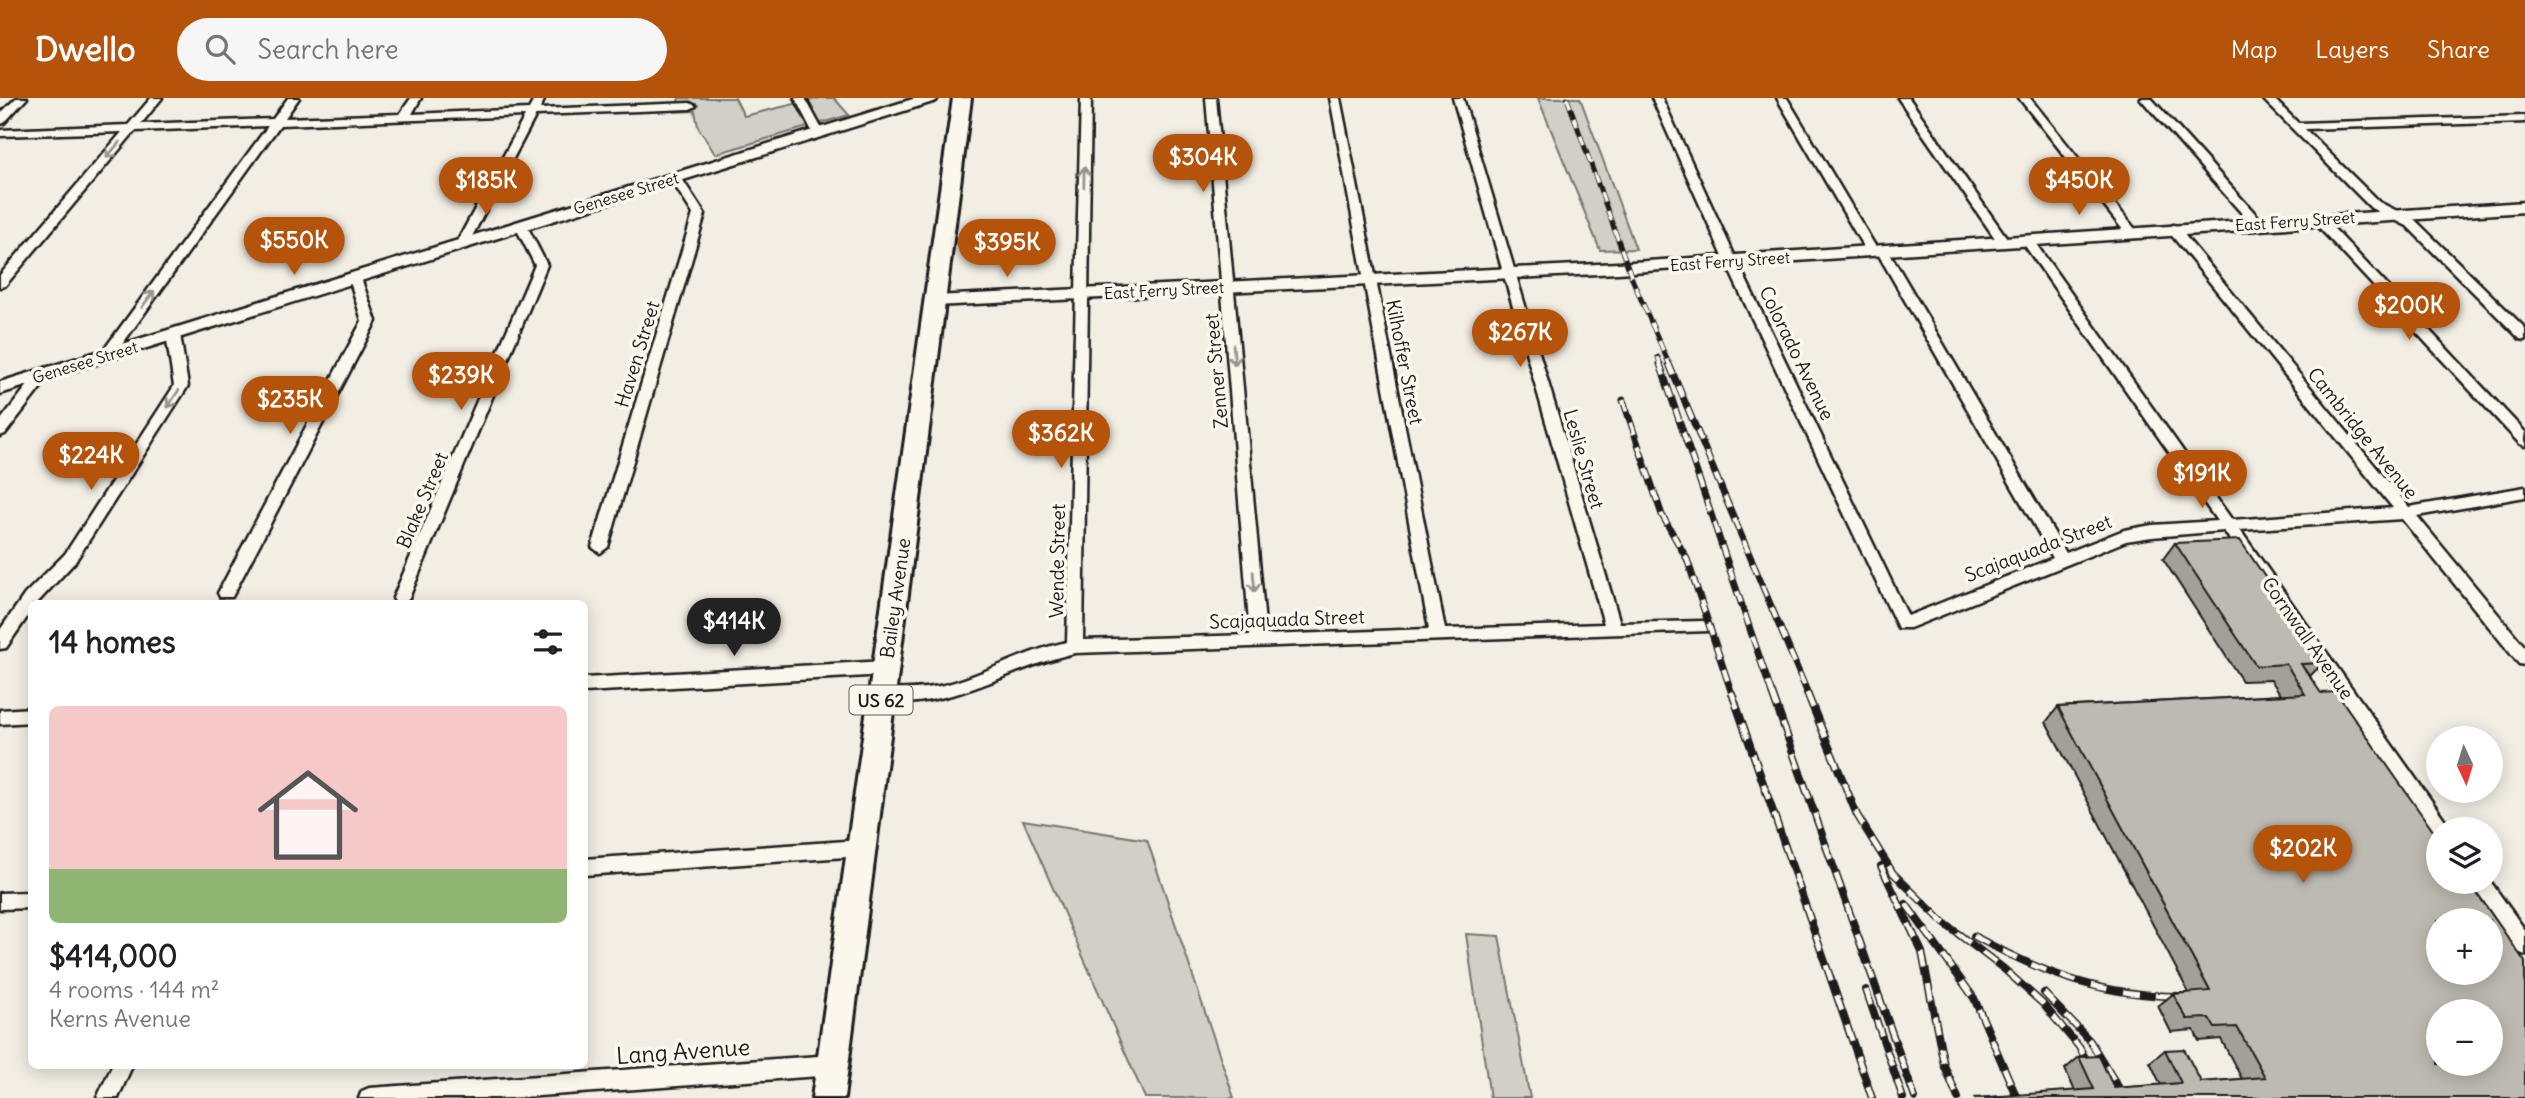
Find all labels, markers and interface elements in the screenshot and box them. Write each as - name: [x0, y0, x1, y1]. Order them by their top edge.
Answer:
- search box: [177, 18, 667, 81]
- text: Dwello: [35, 28, 135, 70]
- icon: search: [201, 30, 239, 68]
- text: Search here: [257, 33, 398, 66]
- text: Map: [2231, 34, 2277, 64]
- text: Layers: [2315, 34, 2389, 64]
- text: Share: [2427, 34, 2490, 64]
- pin: $304K: [1154, 134, 1252, 194]
- one-way arrow: [105, 141, 121, 159]
- text: $304K: [1169, 142, 1237, 171]
- pin: $185K: [437, 158, 535, 217]
- pin: $450K: [2030, 158, 2128, 217]
- text: $185K: [455, 165, 517, 194]
- one-way arrow: [1077, 165, 1091, 188]
- text: $450K: [2045, 165, 2113, 194]
- street label: Genesee Street: [571, 167, 682, 219]
- street label: East Ferry Street: [2234, 207, 2356, 235]
- pin: $550K: [245, 218, 343, 277]
- pin: $395K: [958, 220, 1056, 279]
- text: $550K: [260, 225, 328, 254]
- text: $395K: [974, 227, 1040, 256]
- street label: East Ferry Street: [1669, 247, 1791, 275]
- street label: East Ferry Street: [1103, 277, 1225, 303]
- street label: Colorado Avenue: [1754, 282, 1840, 424]
- pin: $200K: [2360, 282, 2458, 342]
- one-way arrow: [141, 290, 155, 309]
- text: $200K: [2374, 290, 2444, 319]
- street label: Kilhoffer Street: [1381, 297, 1429, 427]
- street label: Haven Street: [609, 298, 665, 410]
- pin: $267K: [1471, 310, 1569, 369]
- street label: Zenner Street: [1199, 312, 1233, 430]
- text: $267K: [1488, 317, 1552, 346]
- street label: Genesee Street: [30, 336, 141, 388]
- one-way arrow: [1228, 343, 1241, 366]
- pin: $239K: [412, 352, 510, 412]
- text: $239K: [428, 360, 494, 389]
- street label: Cambridge Avenue: [2303, 362, 2423, 504]
- pin: $235K: [241, 376, 339, 436]
- text: $235K: [257, 384, 323, 413]
- one-way arrow: [165, 389, 179, 409]
- street label: Leslie Street: [1558, 406, 1610, 512]
- pin: $362K: [1012, 410, 1110, 470]
- text: $362K: [1028, 418, 1094, 447]
- pin: $224K: [42, 432, 140, 492]
- text: $224K: [58, 440, 124, 469]
- street label: Blake Street: [391, 448, 453, 552]
- pin: $191K: [2153, 450, 2251, 510]
- text: $191K: [2173, 458, 2231, 487]
- street label: Wende Street: [1044, 504, 1070, 618]
- street label: Scajaquada Street: [1961, 509, 2115, 587]
- street label: Bailey Avenue: [875, 536, 915, 660]
- one-way arrow: [1248, 570, 1261, 593]
- street label: Cornwall Avenue: [2257, 572, 2359, 704]
- pin: $414K: [685, 598, 783, 658]
- street label: Scajaquada Street: [1209, 604, 1365, 634]
- text: $414K: [703, 606, 765, 635]
- text: 14 homes: [49, 623, 176, 661]
- icon: filters: [529, 623, 567, 661]
- road number: US 62: [850, 686, 912, 714]
- north arrow: [2426, 726, 2502, 803]
- map controls: [2426, 726, 2503, 1076]
- icon: home: [245, 752, 371, 878]
- button: layers: [2426, 817, 2503, 894]
- pin: $202K: [2254, 826, 2352, 885]
- text: $202K: [2269, 833, 2337, 862]
- button: +: [2426, 908, 2503, 985]
- text: $414,000: [49, 937, 177, 975]
- text: 4 rooms · 144 m²: [49, 975, 219, 1004]
- button: −: [2426, 999, 2503, 1076]
- text: Kerns Avenue: [49, 1004, 191, 1033]
- street label: Lang Avenue: [615, 1032, 751, 1070]

